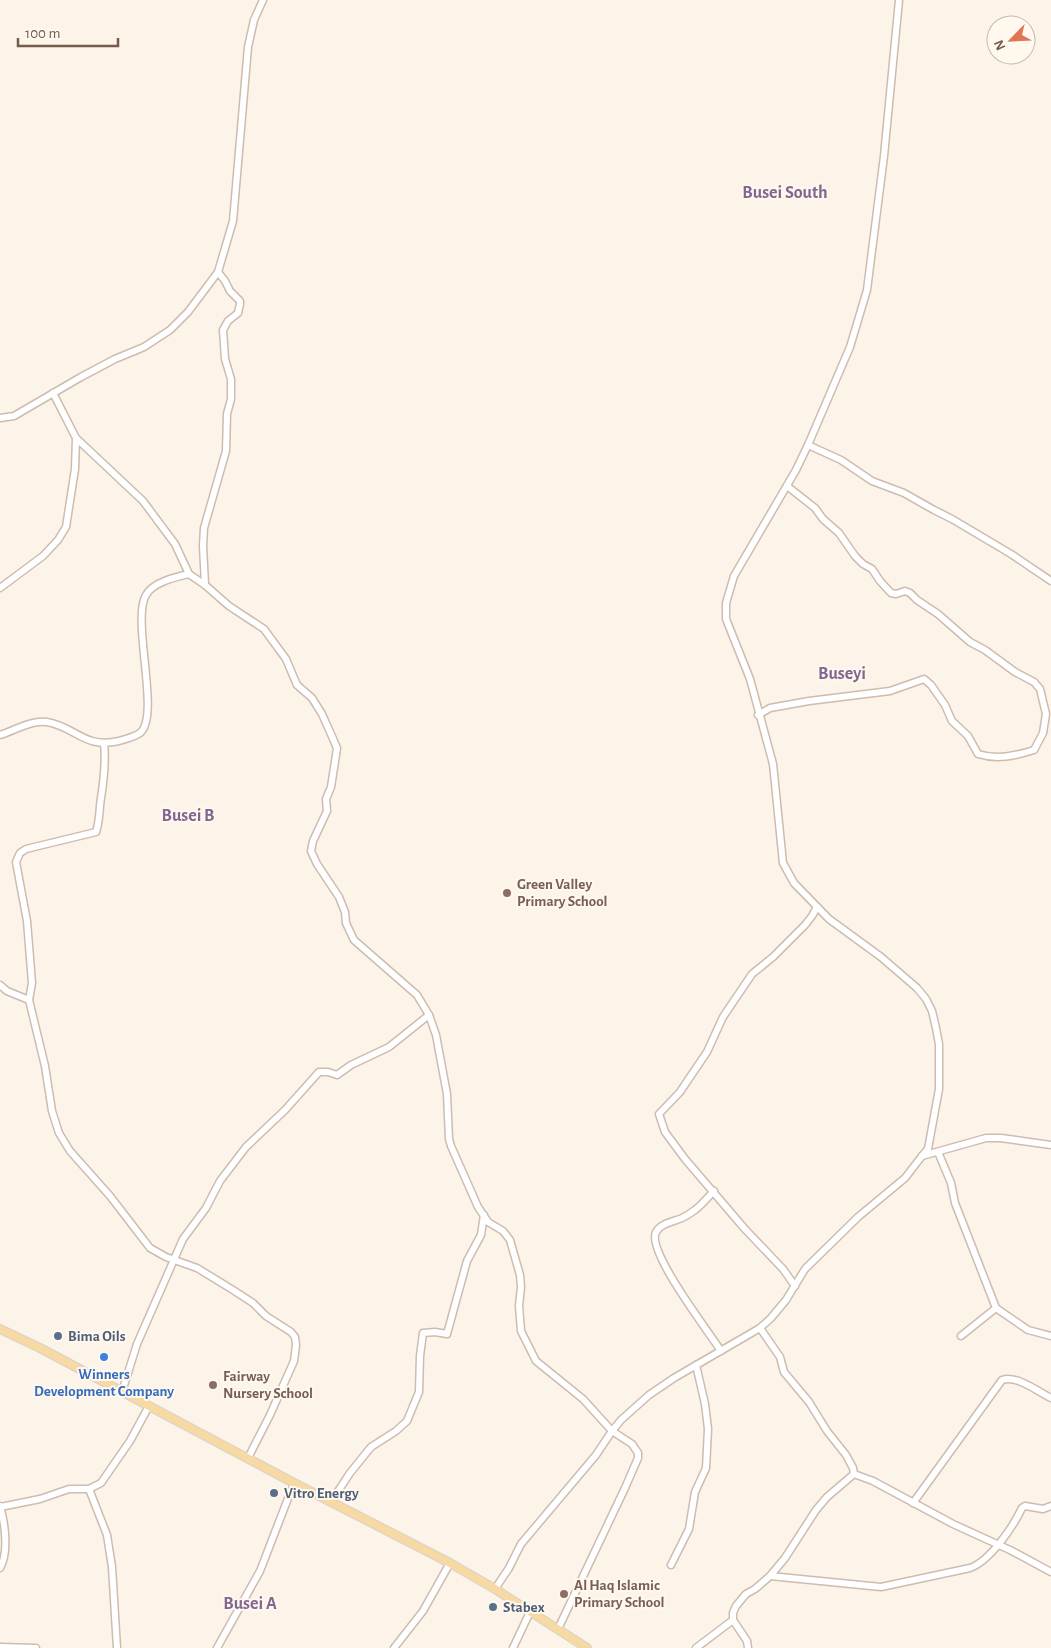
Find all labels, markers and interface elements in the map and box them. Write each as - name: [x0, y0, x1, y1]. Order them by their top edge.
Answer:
- scale bar: [18, 15, 118, 47]
- north arrow: [986, 15, 1036, 65]
- text: 100 m: [25, 26, 60, 41]
- text: N: [992, 38, 1008, 52]
- district label: Busei South: [742, 184, 828, 202]
- district label: Buseyi: [818, 665, 866, 683]
- district label: Busei B: [161, 807, 215, 825]
- place label: Green Valley Primary School: [517, 877, 608, 909]
- marker: Green Valley Primary School: [501, 887, 513, 899]
- place label: Bima Oils: [68, 1329, 126, 1344]
- marker: Bima Oils: [52, 1330, 64, 1342]
- marker: Winners Development Company: [98, 1351, 110, 1363]
- place label: Winners Development Company: [34, 1367, 174, 1399]
- place label: Fairway Nursery School: [223, 1369, 313, 1401]
- marker: Fairway Nursery School: [207, 1379, 219, 1391]
- place label: Vitro Energy: [284, 1486, 359, 1501]
- marker: Vitro Energy: [268, 1487, 280, 1499]
- place label: Al Haq Islamic Primary School: [574, 1578, 665, 1610]
- marker: Al Haq Islamic Primary School: [558, 1588, 570, 1600]
- district label: Busei A: [223, 1595, 277, 1613]
- place label: Stabex: [503, 1600, 545, 1615]
- marker: Stabex: [487, 1601, 499, 1613]

